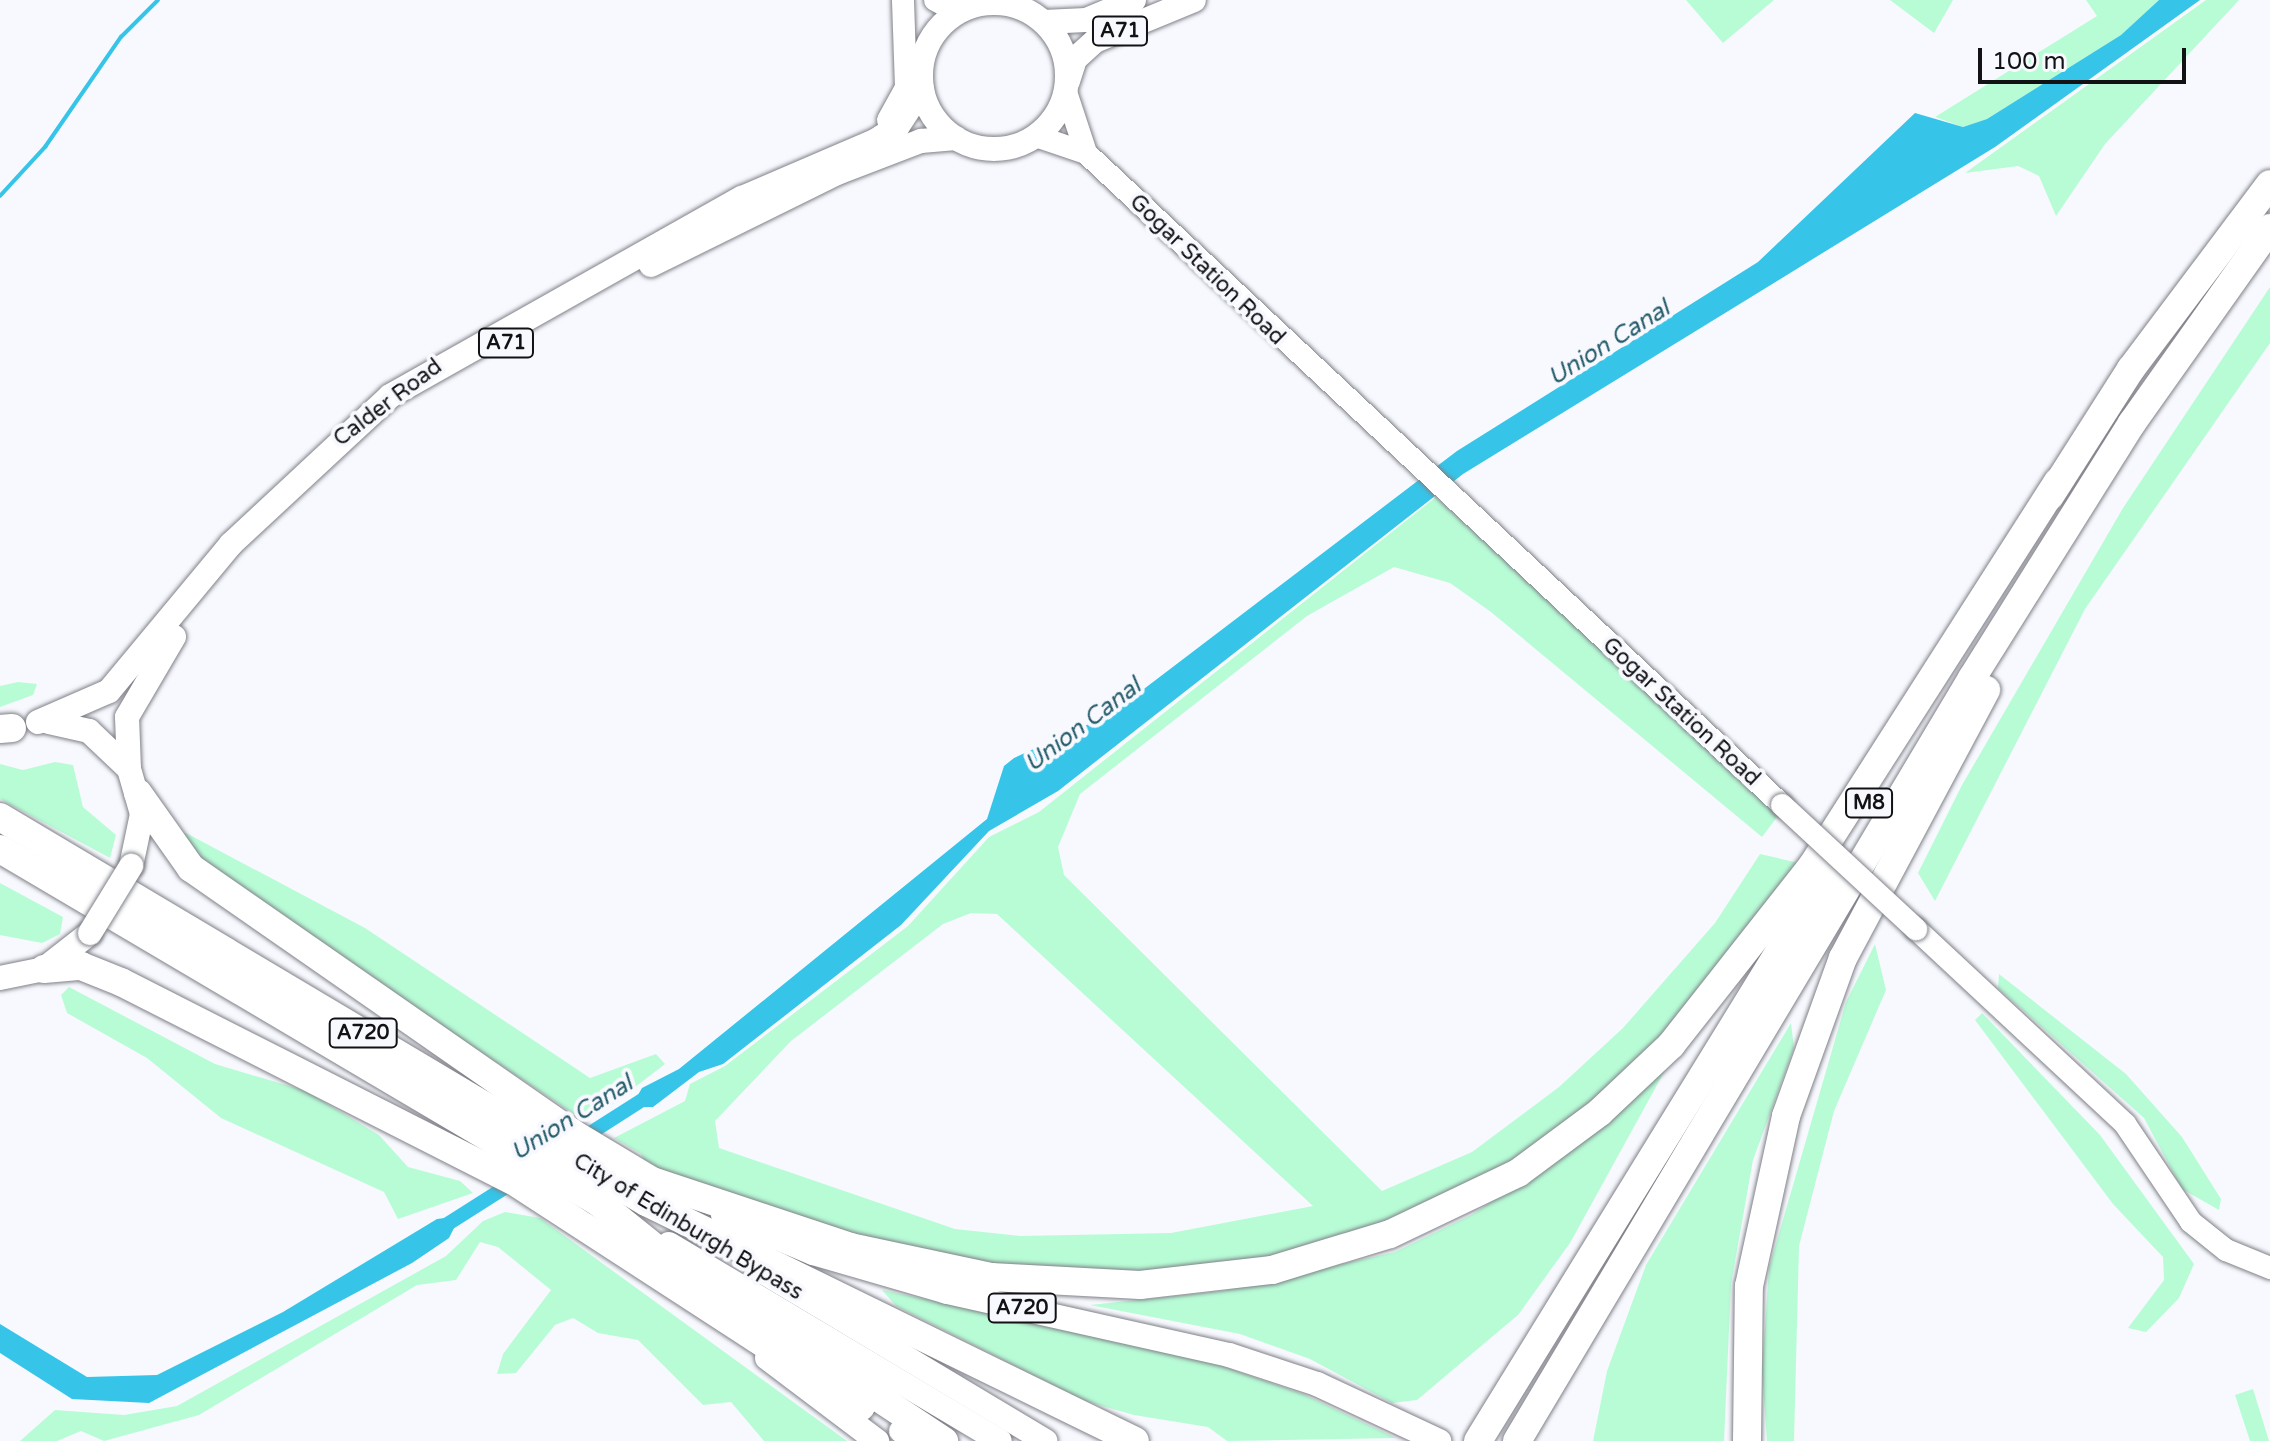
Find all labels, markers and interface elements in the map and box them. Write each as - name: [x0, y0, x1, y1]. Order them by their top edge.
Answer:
- road number: A71: [1090, 15, 1150, 47]
- scale bar: [1982, 32, 2190, 82]
- text: 100 m: [1992, 47, 2066, 76]
- street label: Gogar Station Road: [1124, 189, 1290, 351]
- water label: Union Canal: [1543, 294, 1675, 392]
- road number: A71: [476, 327, 536, 359]
- street label: Calder Road: [329, 354, 447, 452]
- street label: Gogar Station Road: [1597, 632, 1765, 792]
- water label: Union Canal: [1019, 672, 1147, 778]
- road number: M8: [1845, 787, 1893, 819]
- road number: A720: [327, 1017, 399, 1049]
- water label: Union Canal: [506, 1069, 638, 1167]
- street label: City of Edinburgh Bypass: [568, 1148, 808, 1306]
- road number: A720: [986, 1292, 1058, 1324]

